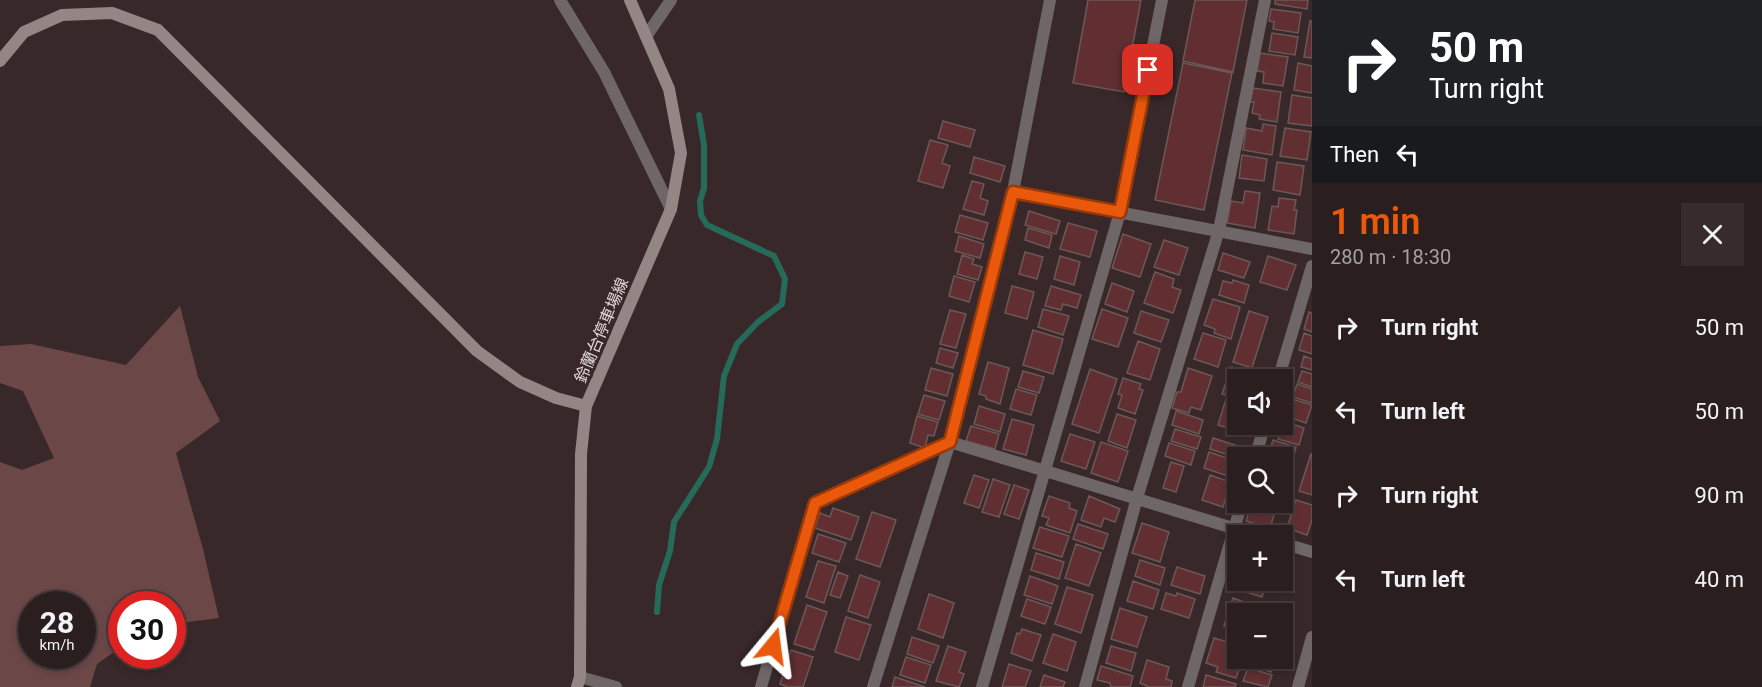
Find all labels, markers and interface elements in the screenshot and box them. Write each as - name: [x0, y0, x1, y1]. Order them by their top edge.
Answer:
- text: 50 m: [1429, 23, 1524, 72]
- icon: right: [1330, 24, 1408, 102]
- pin: [1122, 44, 1173, 95]
- icon: arrive: [1131, 53, 1164, 86]
- text: Turn right: [1429, 73, 1544, 105]
- icon: left: [1391, 138, 1424, 171]
- text: Then: [1330, 142, 1379, 167]
- text: 1 min: [1330, 201, 1420, 243]
- button: close: [1681, 203, 1744, 266]
- text: 280 m · 18:30: [1330, 245, 1451, 269]
- street label: 鈴蘭台停車場線: [571, 275, 632, 385]
- icon: right: [1330, 311, 1363, 344]
- text: Turn right: [1381, 315, 1478, 340]
- text: 50 m: [1695, 315, 1744, 340]
- map controls: [1227, 369, 1293, 669]
- button: sound: [1227, 369, 1293, 435]
- icon: left: [1330, 395, 1363, 428]
- text: Turn left: [1381, 399, 1465, 424]
- text: 50 m: [1695, 399, 1744, 424]
- button: search: [1227, 447, 1293, 513]
- icon: right: [1330, 479, 1363, 512]
- text: Turn right: [1381, 483, 1478, 508]
- text: 90 m: [1695, 483, 1744, 508]
- button: +: [1227, 525, 1293, 591]
- icon: left: [1330, 563, 1363, 596]
- text: Turn left: [1381, 567, 1465, 592]
- text: 40 m: [1695, 567, 1744, 592]
- speed limit sign: 30: [108, 591, 186, 669]
- button: −: [1227, 603, 1293, 669]
- text: 28: [40, 605, 74, 640]
- position arrow: [741, 614, 805, 678]
- text: km/h: [39, 636, 75, 654]

